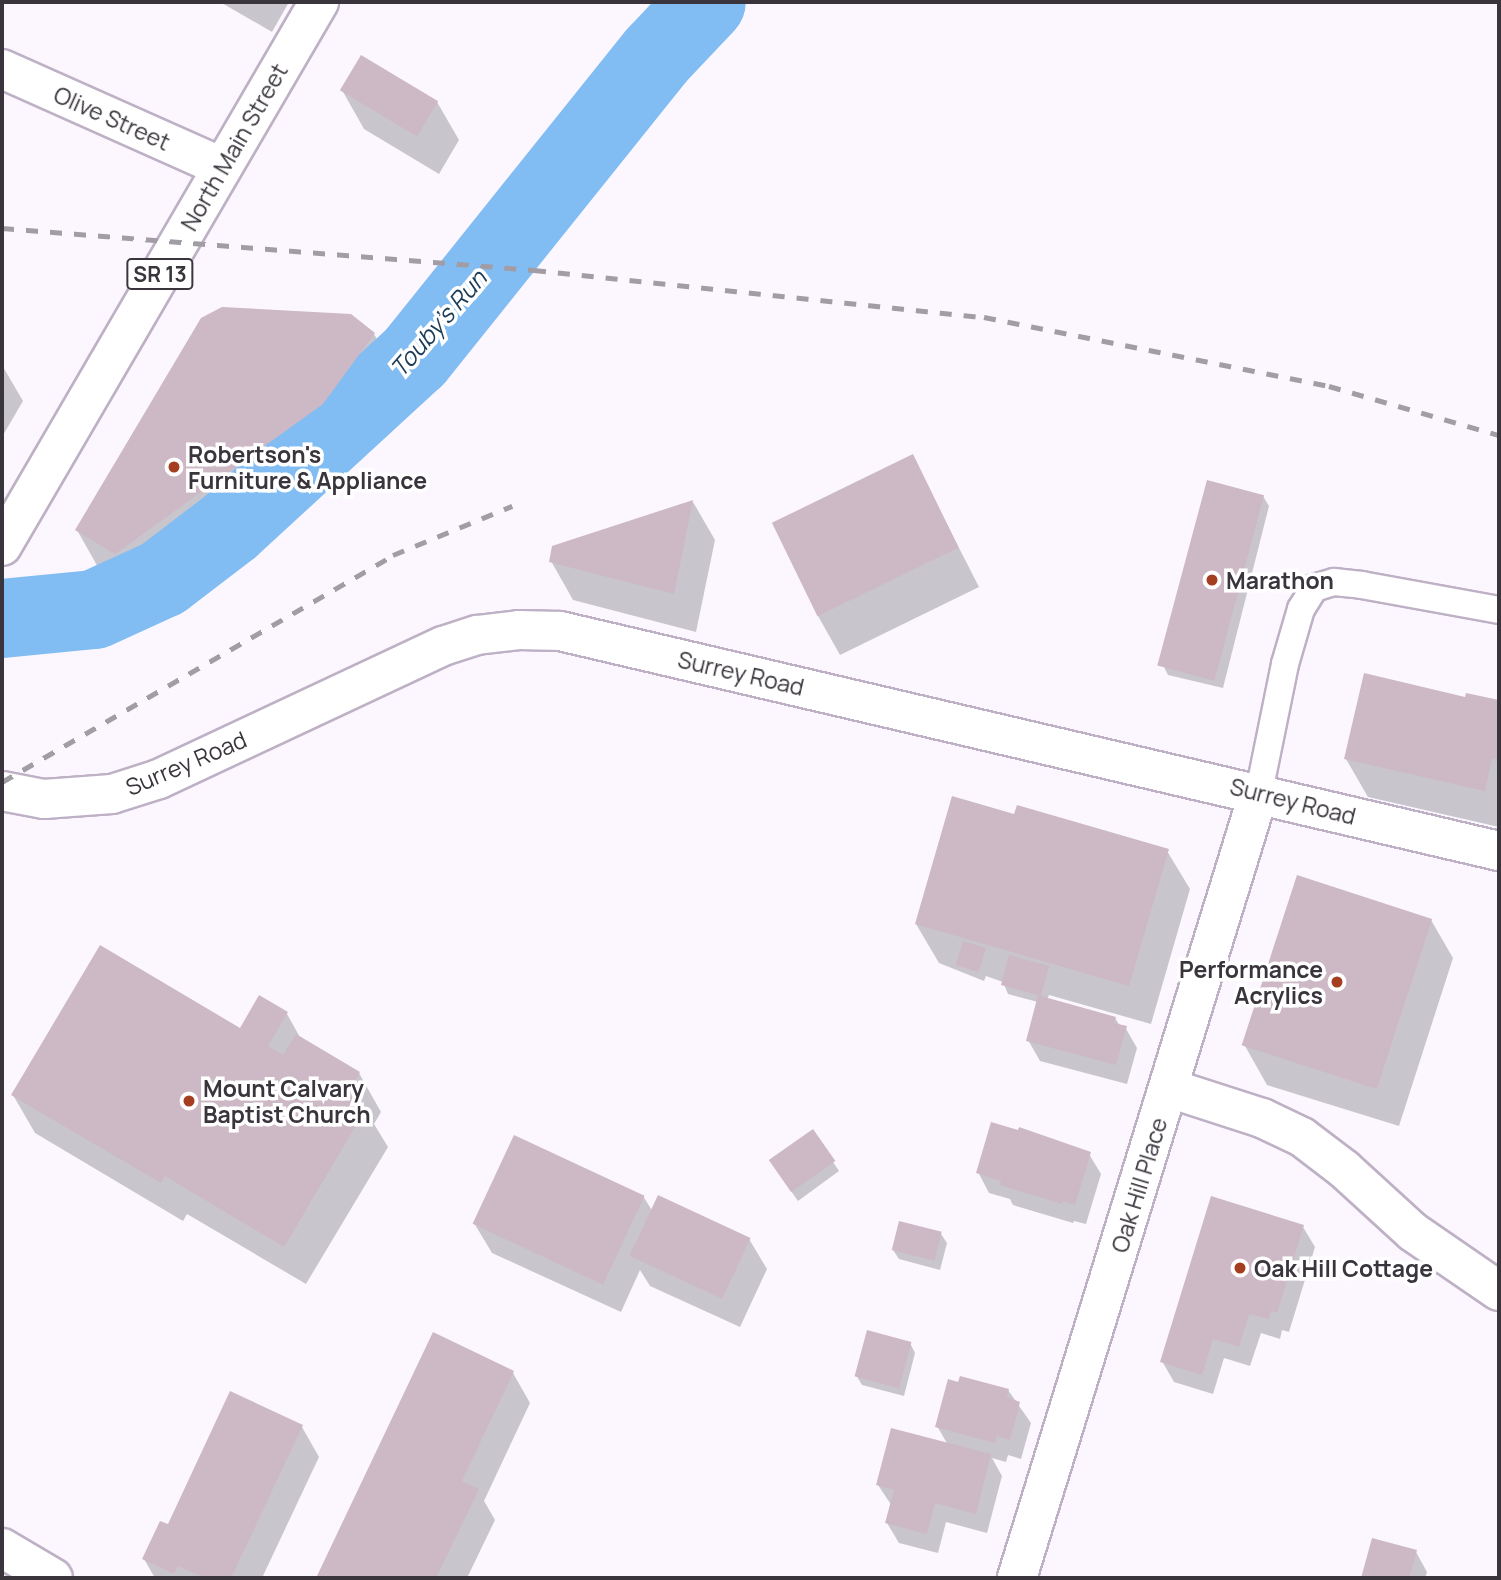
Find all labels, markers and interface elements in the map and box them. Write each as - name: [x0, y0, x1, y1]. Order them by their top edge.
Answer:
- street label: North Main Street: [175, 59, 293, 235]
- street label: Olive Street: [50, 80, 174, 156]
- road number: SR 13: [125, 256, 195, 292]
- water label: Touby's Run: [384, 264, 492, 382]
- place label: Robertson's Furniture & Appliance: [188, 440, 427, 494]
- marker: Robertson's Furniture & Appliance: [166, 459, 182, 475]
- place label: Marathon: [1226, 566, 1334, 594]
- marker: Marathon: [1204, 572, 1220, 588]
- street label: Surrey Road: [675, 645, 807, 701]
- street label: Surrey Road: [121, 725, 251, 801]
- street label: Surrey Road: [1227, 772, 1359, 830]
- place label: Performance Acrylics: [1179, 955, 1323, 1009]
- marker: Performance Acrylics: [1329, 974, 1345, 990]
- place label: Mount Calvary Baptist Church: [203, 1074, 371, 1128]
- marker: Mount Calvary Baptist Church: [181, 1093, 197, 1109]
- street label: Oak Hill Place: [1105, 1114, 1173, 1256]
- place label: Oak Hill Cottage: [1254, 1254, 1433, 1282]
- marker: Oak Hill Cottage: [1232, 1260, 1248, 1276]

